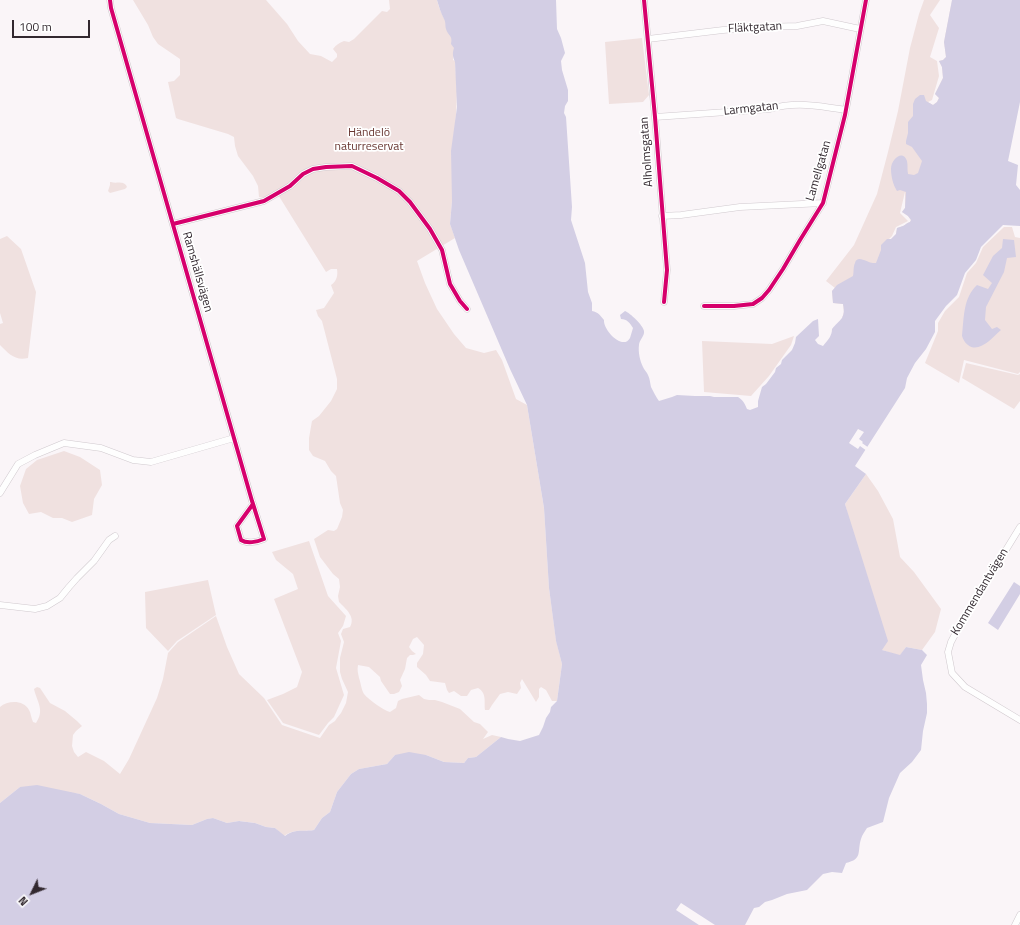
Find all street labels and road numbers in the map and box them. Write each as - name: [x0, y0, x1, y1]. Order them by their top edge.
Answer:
- street label: Fläktgatan: [728, 19, 782, 37]
- street label: Larmgatan: [723, 99, 779, 119]
- street label: Alholmsgatan: [637, 117, 657, 187]
- street label: Lamellgatan: [804, 139, 834, 203]
- street label: Ramshällsvägen: [179, 230, 215, 314]
- street label: Kommendantvägen: [948, 546, 1012, 638]

